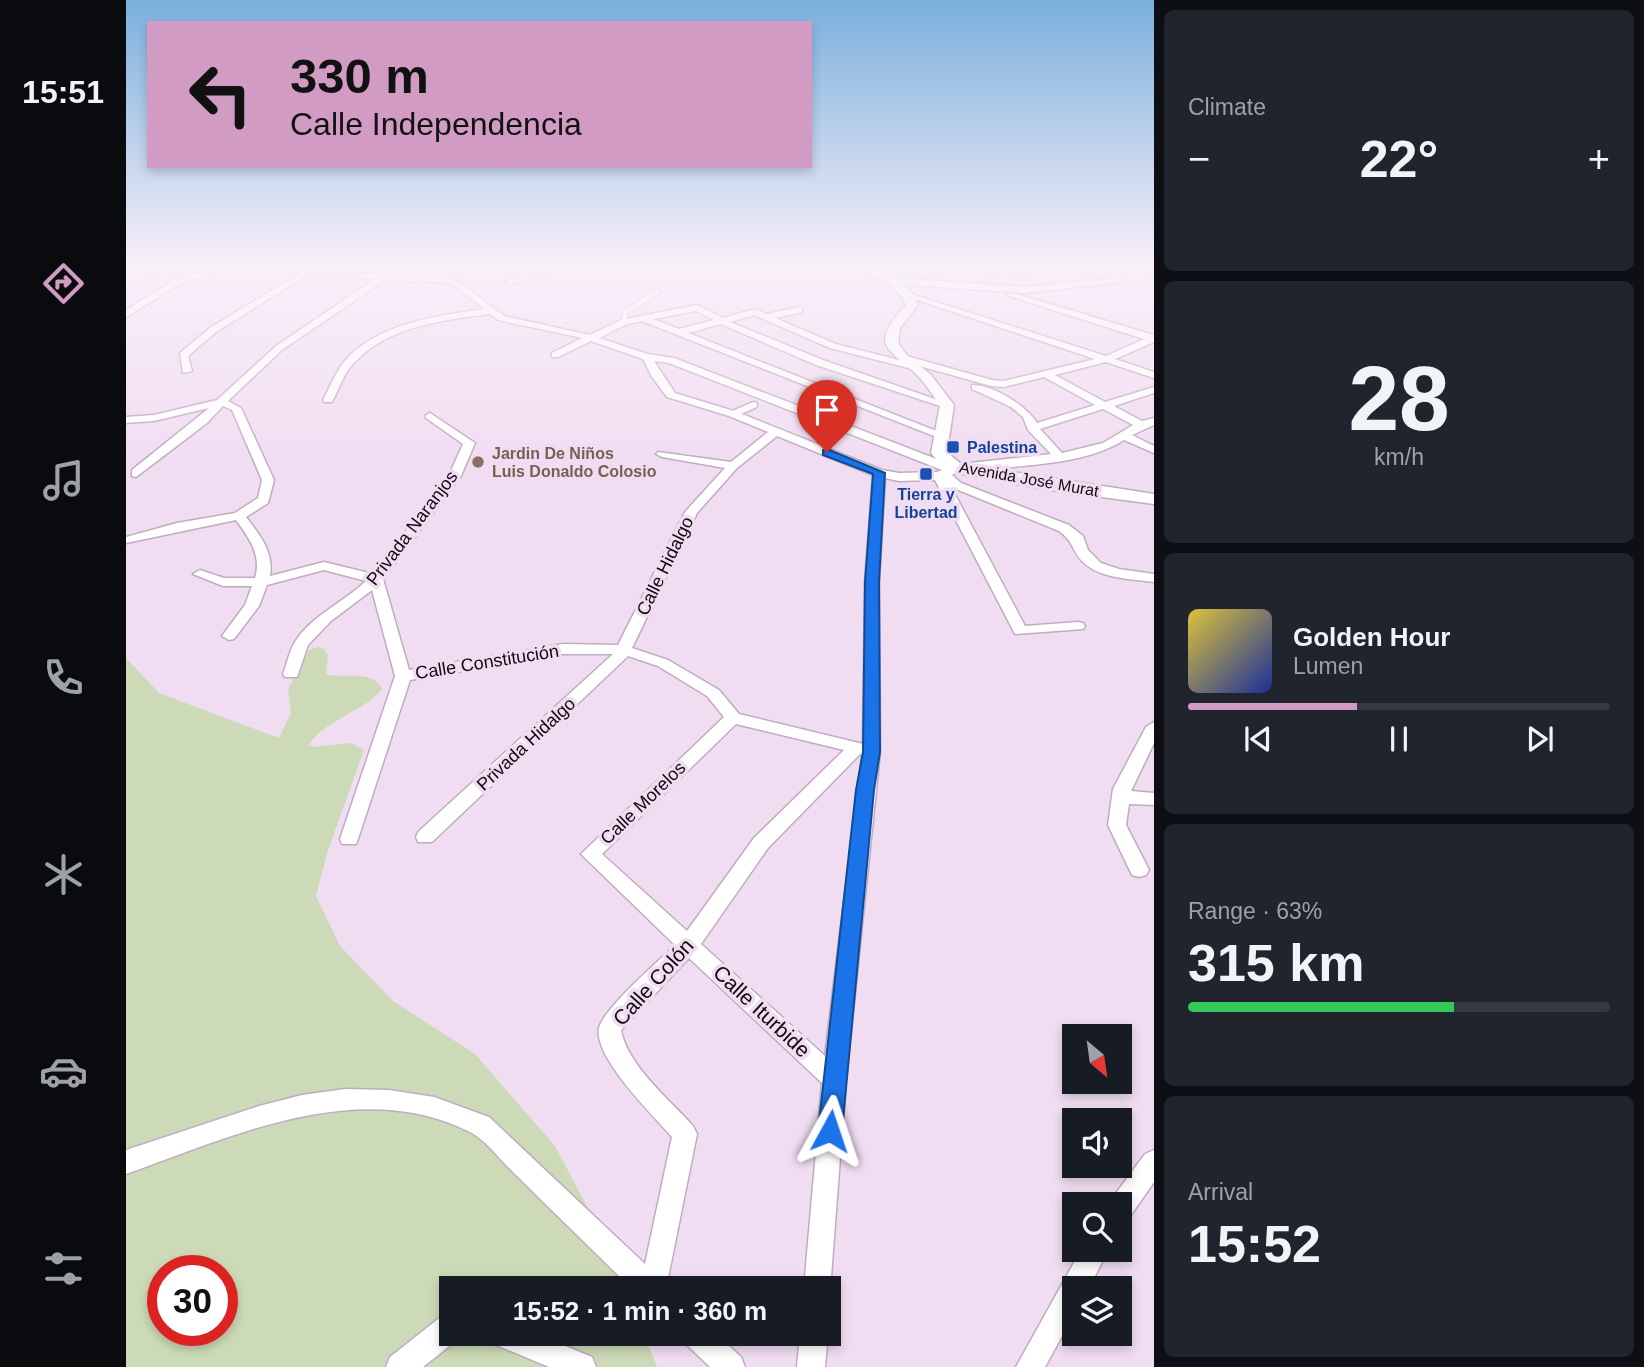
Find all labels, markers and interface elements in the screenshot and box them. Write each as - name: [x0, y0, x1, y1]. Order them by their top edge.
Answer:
- icon: left: [175, 49, 266, 140]
- text: 330 m: [290, 49, 429, 103]
- text: 15:51: [22, 74, 104, 110]
- text: Climate: [1188, 94, 1266, 120]
- text: Calle Independencia: [290, 106, 582, 142]
- text: 22°: [1360, 130, 1438, 188]
- text: −: [1188, 138, 1210, 180]
- text: +: [1588, 138, 1610, 180]
- icon: directions: [39, 259, 88, 308]
- text: 28: [1348, 348, 1450, 449]
- pin: [797, 380, 857, 452]
- icon: arrive: [808, 391, 846, 429]
- marker: Palestina: [945, 439, 961, 455]
- place label: Palestina: [967, 439, 1037, 456]
- text: km/h: [1374, 444, 1424, 470]
- place label: Jardin De Niños Luis Donaldo Colosio: [492, 445, 657, 480]
- marker: Jardin De Niños Luis Donaldo Colosio: [470, 454, 486, 470]
- icon: music: [39, 456, 88, 505]
- street label: Avenida José Murat: [958, 458, 1101, 500]
- marker: Tierra y Libertad: [918, 466, 934, 482]
- street label: Privada Naranjos: [362, 467, 462, 589]
- place label: Tierra y Libertad: [894, 486, 958, 521]
- street label: Calle Hidalgo: [633, 514, 697, 618]
- text: Golden Hour: [1293, 622, 1450, 652]
- street label: Calle Constitución: [414, 641, 560, 683]
- icon: phone: [39, 653, 88, 702]
- text: Lumen: [1293, 653, 1363, 679]
- street label: Privada Hidalgo: [473, 693, 579, 795]
- icon: previous: [1239, 720, 1277, 758]
- icon: pause: [1380, 720, 1418, 758]
- icon: next: [1521, 720, 1559, 758]
- street label: Calle Morelos: [596, 758, 690, 848]
- icon: climate: [39, 850, 88, 899]
- text: Range · 63%: [1188, 898, 1322, 924]
- street label: Calle Colón: [608, 934, 698, 1030]
- text: 315 km: [1188, 934, 1364, 992]
- street label: Calle Iturbide: [709, 960, 815, 1062]
- north arrow: [1062, 1024, 1132, 1094]
- map controls: [1062, 1024, 1132, 1346]
- icon: car: [39, 1047, 88, 1096]
- position arrow: [793, 1094, 867, 1168]
- button: sound: [1062, 1108, 1132, 1178]
- text: Arrival: [1188, 1179, 1253, 1205]
- button: search: [1062, 1192, 1132, 1262]
- text: 15:52: [1188, 1215, 1321, 1273]
- icon: filters: [39, 1244, 88, 1293]
- speed limit sign: 30: [147, 1255, 238, 1346]
- button: layers: [1062, 1276, 1132, 1346]
- text: 15:52 · 1 min · 360 m: [513, 1296, 767, 1326]

